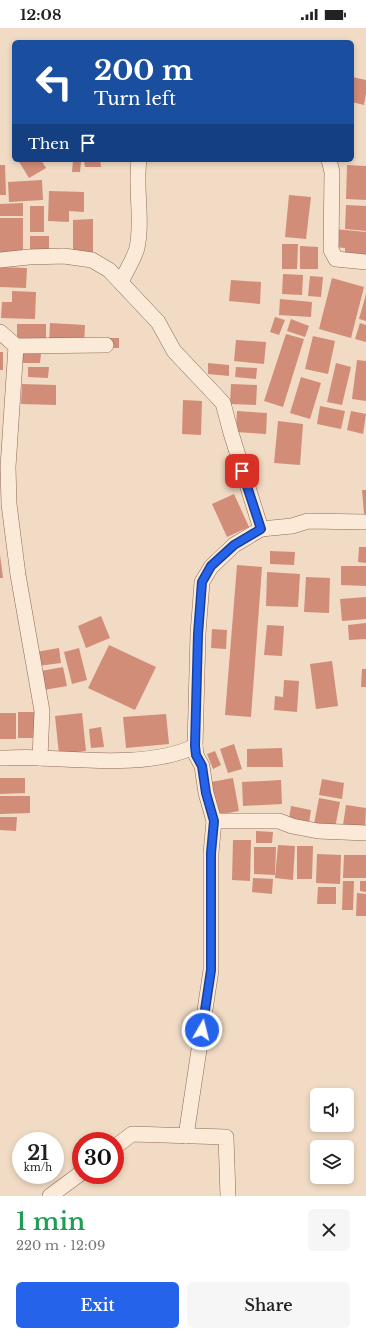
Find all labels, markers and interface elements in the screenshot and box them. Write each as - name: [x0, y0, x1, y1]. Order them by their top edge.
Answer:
- text: 12:08: [20, 5, 61, 24]
- text: 200 m: [94, 53, 193, 88]
- icon: left: [28, 56, 80, 108]
- text: Turn left: [94, 88, 176, 110]
- icon: arrive: [77, 132, 99, 154]
- text: Then: [28, 134, 69, 153]
- pin: [225, 454, 259, 488]
- icon: arrive: [231, 460, 253, 482]
- position arrow: [181, 1009, 223, 1051]
- map controls: [310, 1088, 354, 1184]
- button: sound: [310, 1088, 354, 1132]
- speed limit sign: 30: [72, 1132, 124, 1184]
- button: layers: [310, 1140, 354, 1184]
- text: 21: [27, 1141, 49, 1165]
- text: km/h: [24, 1161, 52, 1174]
- text: 1 min: [16, 1207, 85, 1236]
- button: close: [308, 1209, 350, 1251]
- text: 220 m · 12:09: [16, 1237, 105, 1254]
- button: Exit: [16, 1282, 179, 1328]
- button: Share: [187, 1282, 350, 1328]

